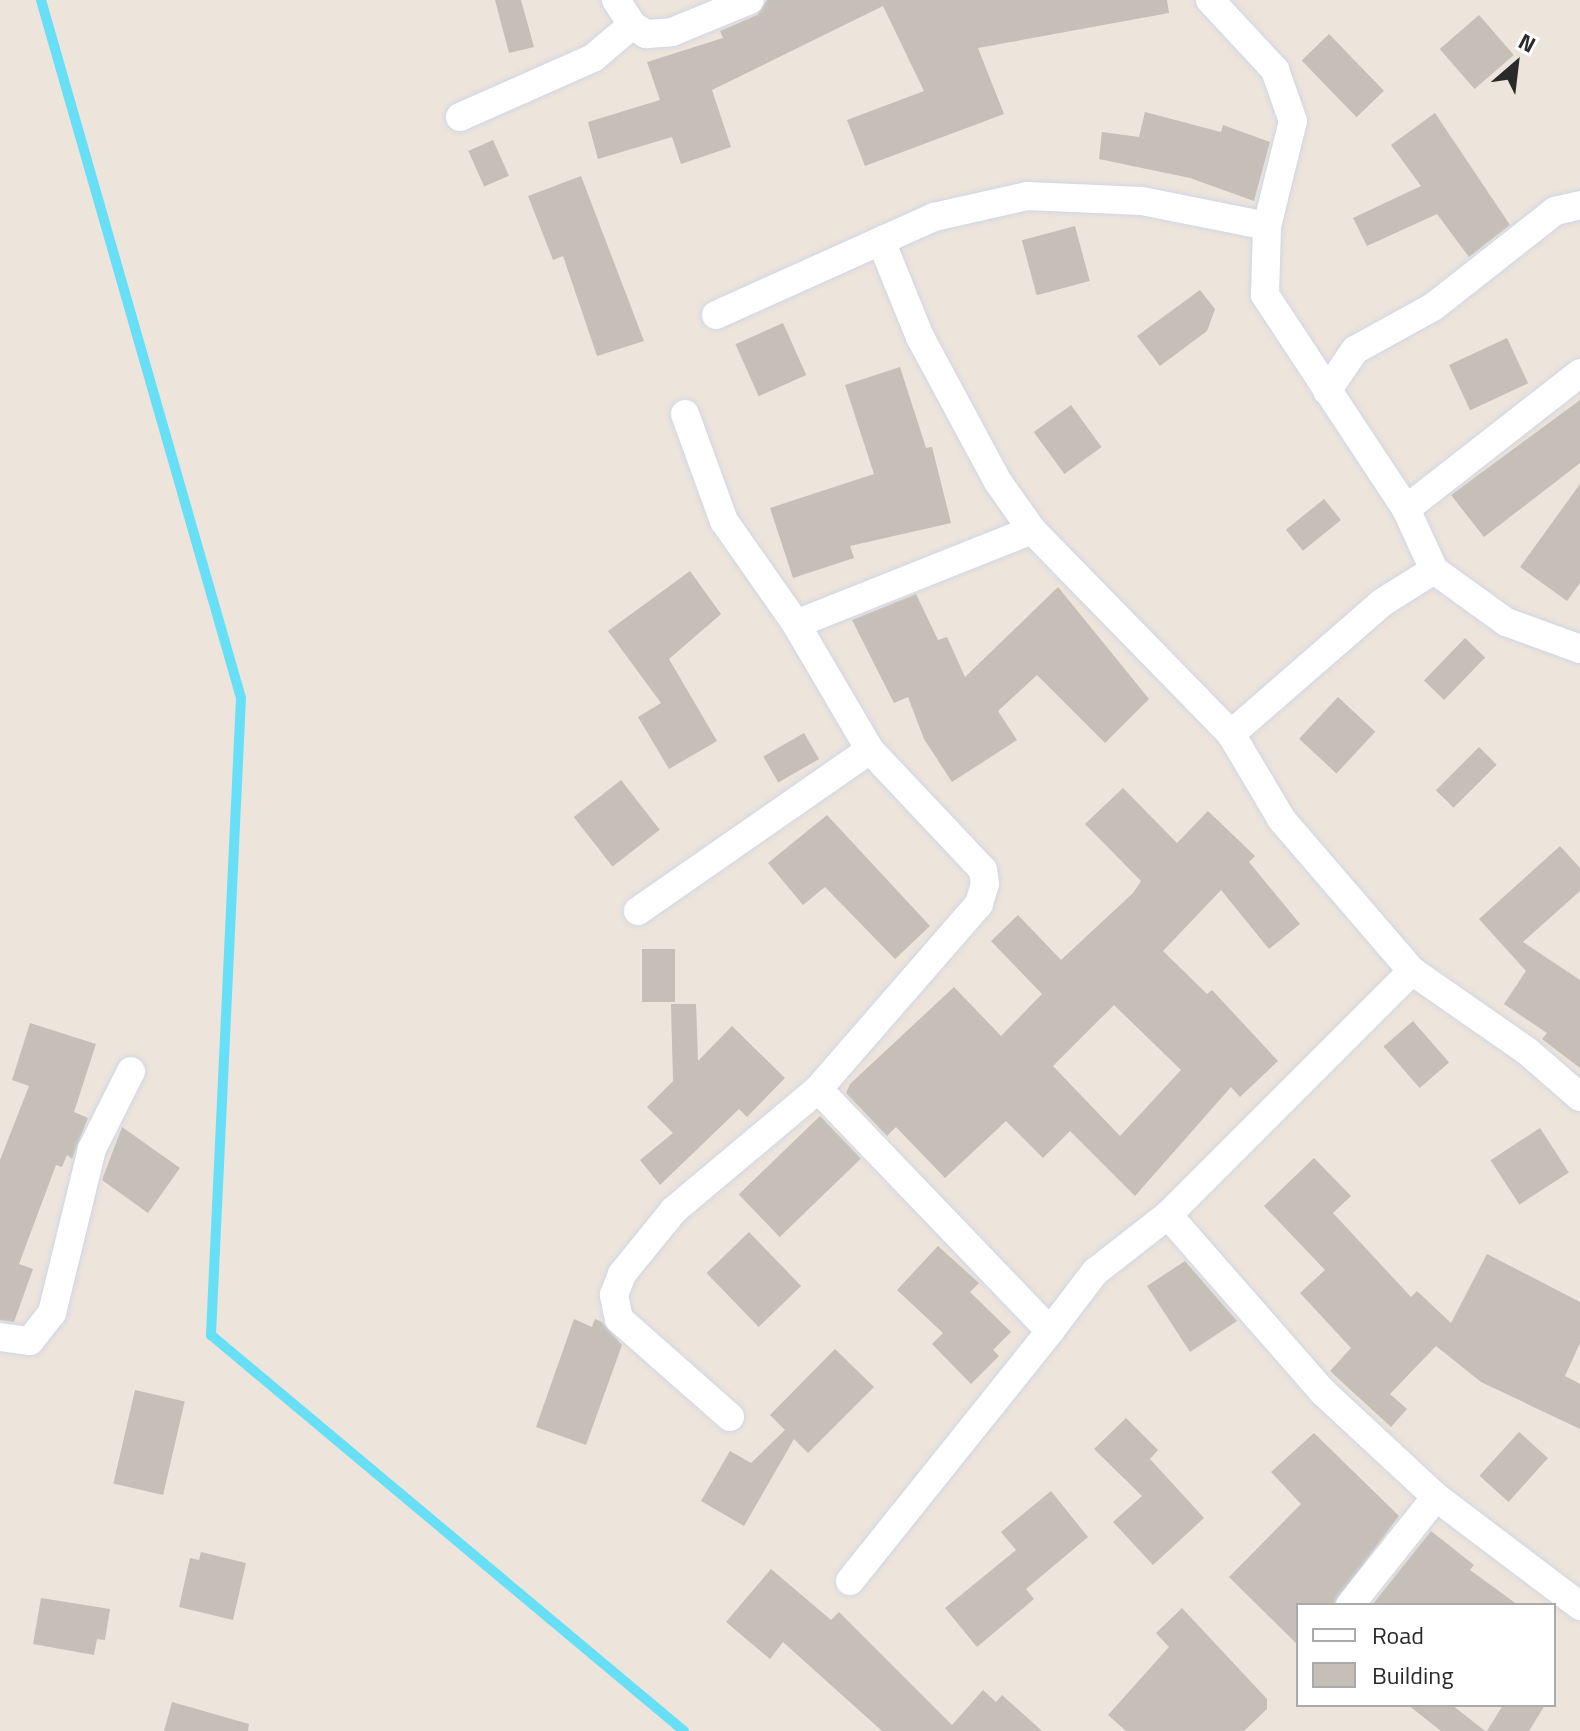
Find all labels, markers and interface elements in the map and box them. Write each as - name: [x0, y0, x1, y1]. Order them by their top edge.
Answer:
- north arrow: [1476, 24, 1556, 104]
- text: N: [1513, 24, 1542, 61]
- legend: [1296, 1603, 1556, 1707]
- text: Road: [1372, 1617, 1424, 1653]
- text: Building: [1372, 1657, 1454, 1693]

